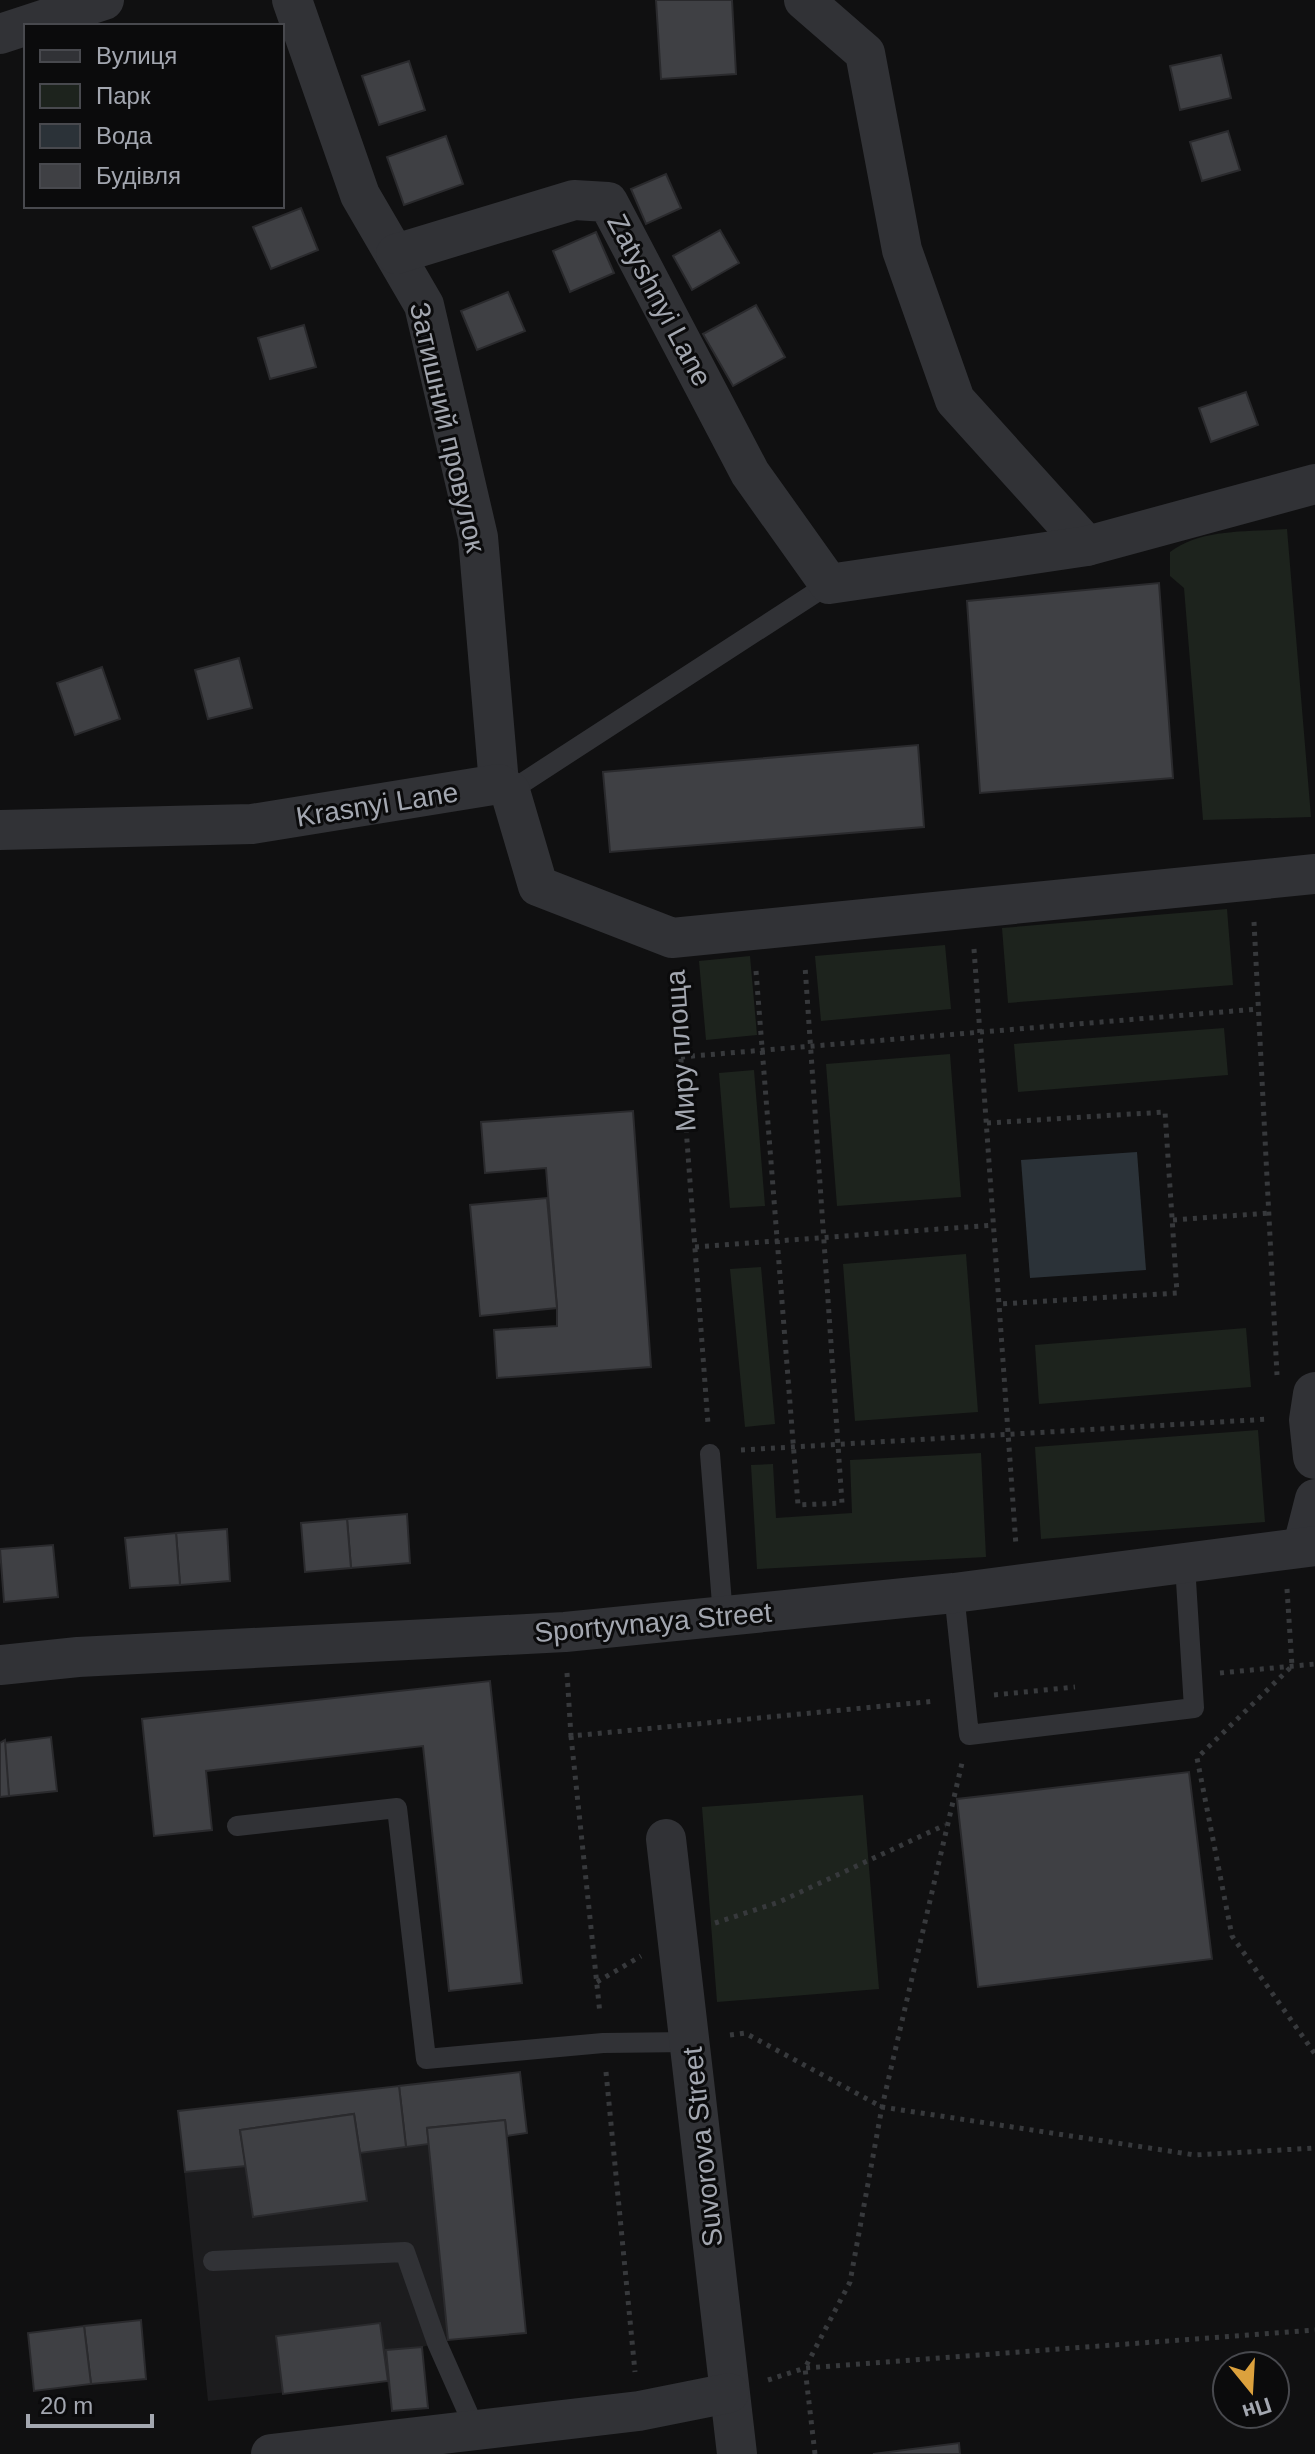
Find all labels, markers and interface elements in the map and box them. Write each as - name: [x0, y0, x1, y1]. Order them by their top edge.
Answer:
- legend: [24, 24, 284, 208]
- text: Вулиця: [96, 42, 177, 69]
- text: Парк: [96, 82, 151, 109]
- text: Вода: [96, 122, 153, 149]
- text: Будівля: [96, 162, 181, 189]
- street label: Zatyshnyi Lane: [601, 209, 718, 391]
- street label: Затишний провулок: [404, 299, 492, 556]
- street label: Krasnyi Lane: [294, 776, 460, 833]
- street label: Миру площа: [659, 969, 702, 1133]
- street label: Sportyvnaya Street: [533, 1597, 773, 1648]
- street label: Suvorova Street: [677, 2045, 728, 2248]
- north arrow: [1211, 2350, 1291, 2430]
- scale bar: [28, 2378, 152, 2428]
- text: 20 m: [40, 2392, 93, 2419]
- text: Пн: [1239, 2392, 1275, 2425]

